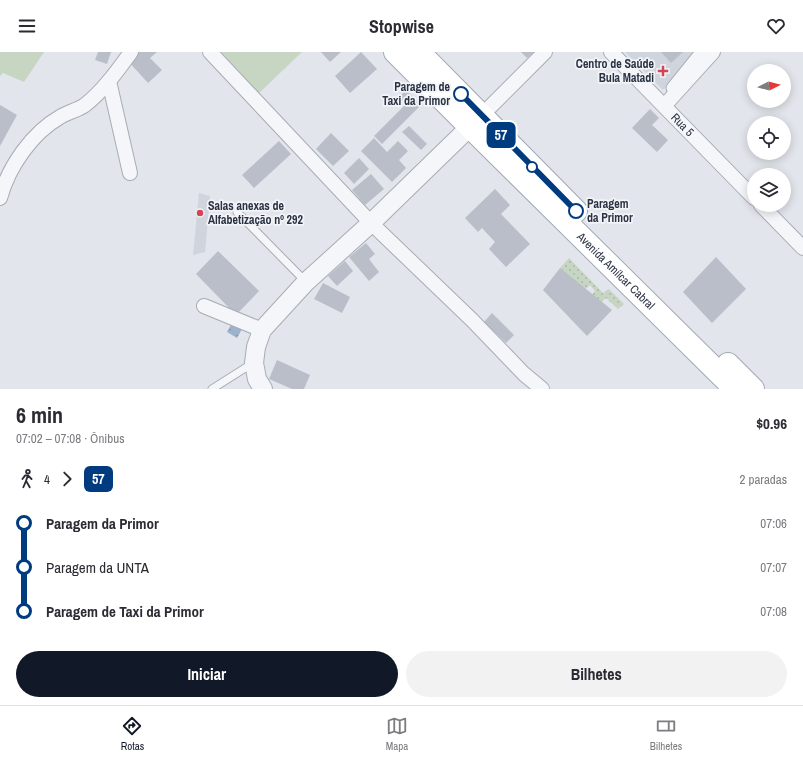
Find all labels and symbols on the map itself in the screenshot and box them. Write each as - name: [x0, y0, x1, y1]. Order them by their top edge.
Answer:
- place label: Centro de Saúde Bula Matadi: [576, 56, 655, 86]
- north arrow: [747, 64, 791, 108]
- marker: Centro de Saúde Bula Matadi: [657, 65, 669, 77]
- place label: Paragem de Taxi da Primor: [382, 79, 451, 109]
- marker: Paragem de Taxi da Primor: [453, 86, 469, 102]
- street label: Rua 5: [667, 110, 698, 140]
- line badge: 57: [483, 122, 519, 148]
- unlabelled marker: [526, 161, 538, 173]
- place label: Paragem da Primor: [587, 196, 633, 226]
- place label: Salas anexas de Alfabetização nº 292: [208, 198, 303, 228]
- marker: Paragem da Primor: [568, 203, 584, 219]
- marker: Salas anexas de Alfabetização nº 292: [195, 208, 205, 218]
- street label: Avenida Amílcar Cabral: [573, 228, 658, 313]

